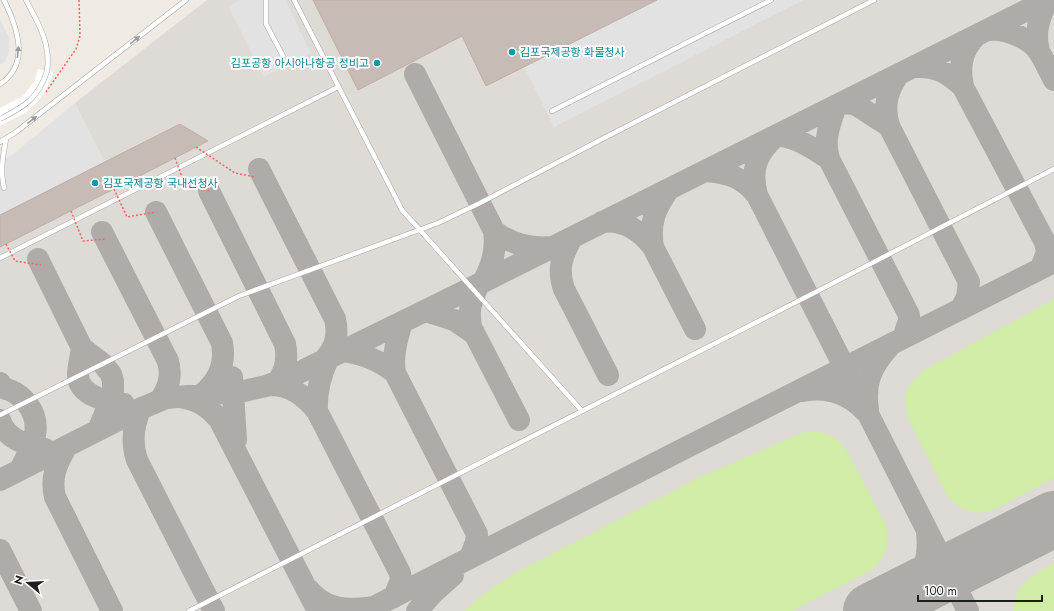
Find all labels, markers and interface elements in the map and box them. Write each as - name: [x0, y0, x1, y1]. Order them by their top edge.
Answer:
- one-way arrow: [129, 36, 140, 44]
- place label: 김포국제공항 화물청사: [520, 44, 625, 60]
- one-way arrow: [15, 46, 21, 58]
- marker: 김포국제공항 화물청사: [507, 47, 517, 57]
- place label: 김포공항 아시아나항공 정비고: [231, 55, 369, 71]
- marker: 김포공항 아시아나항공 정비고: [372, 58, 382, 68]
- one-way arrow: [27, 116, 37, 124]
- place label: 김포국제공항 국내선청사: [103, 175, 218, 191]
- marker: 김포국제공항 국내선청사: [90, 178, 100, 188]
- north arrow: [8, 563, 48, 603]
- text: N: [10, 573, 27, 587]
- scale bar: [918, 577, 1042, 603]
- text: 100 m: [924, 582, 957, 600]

